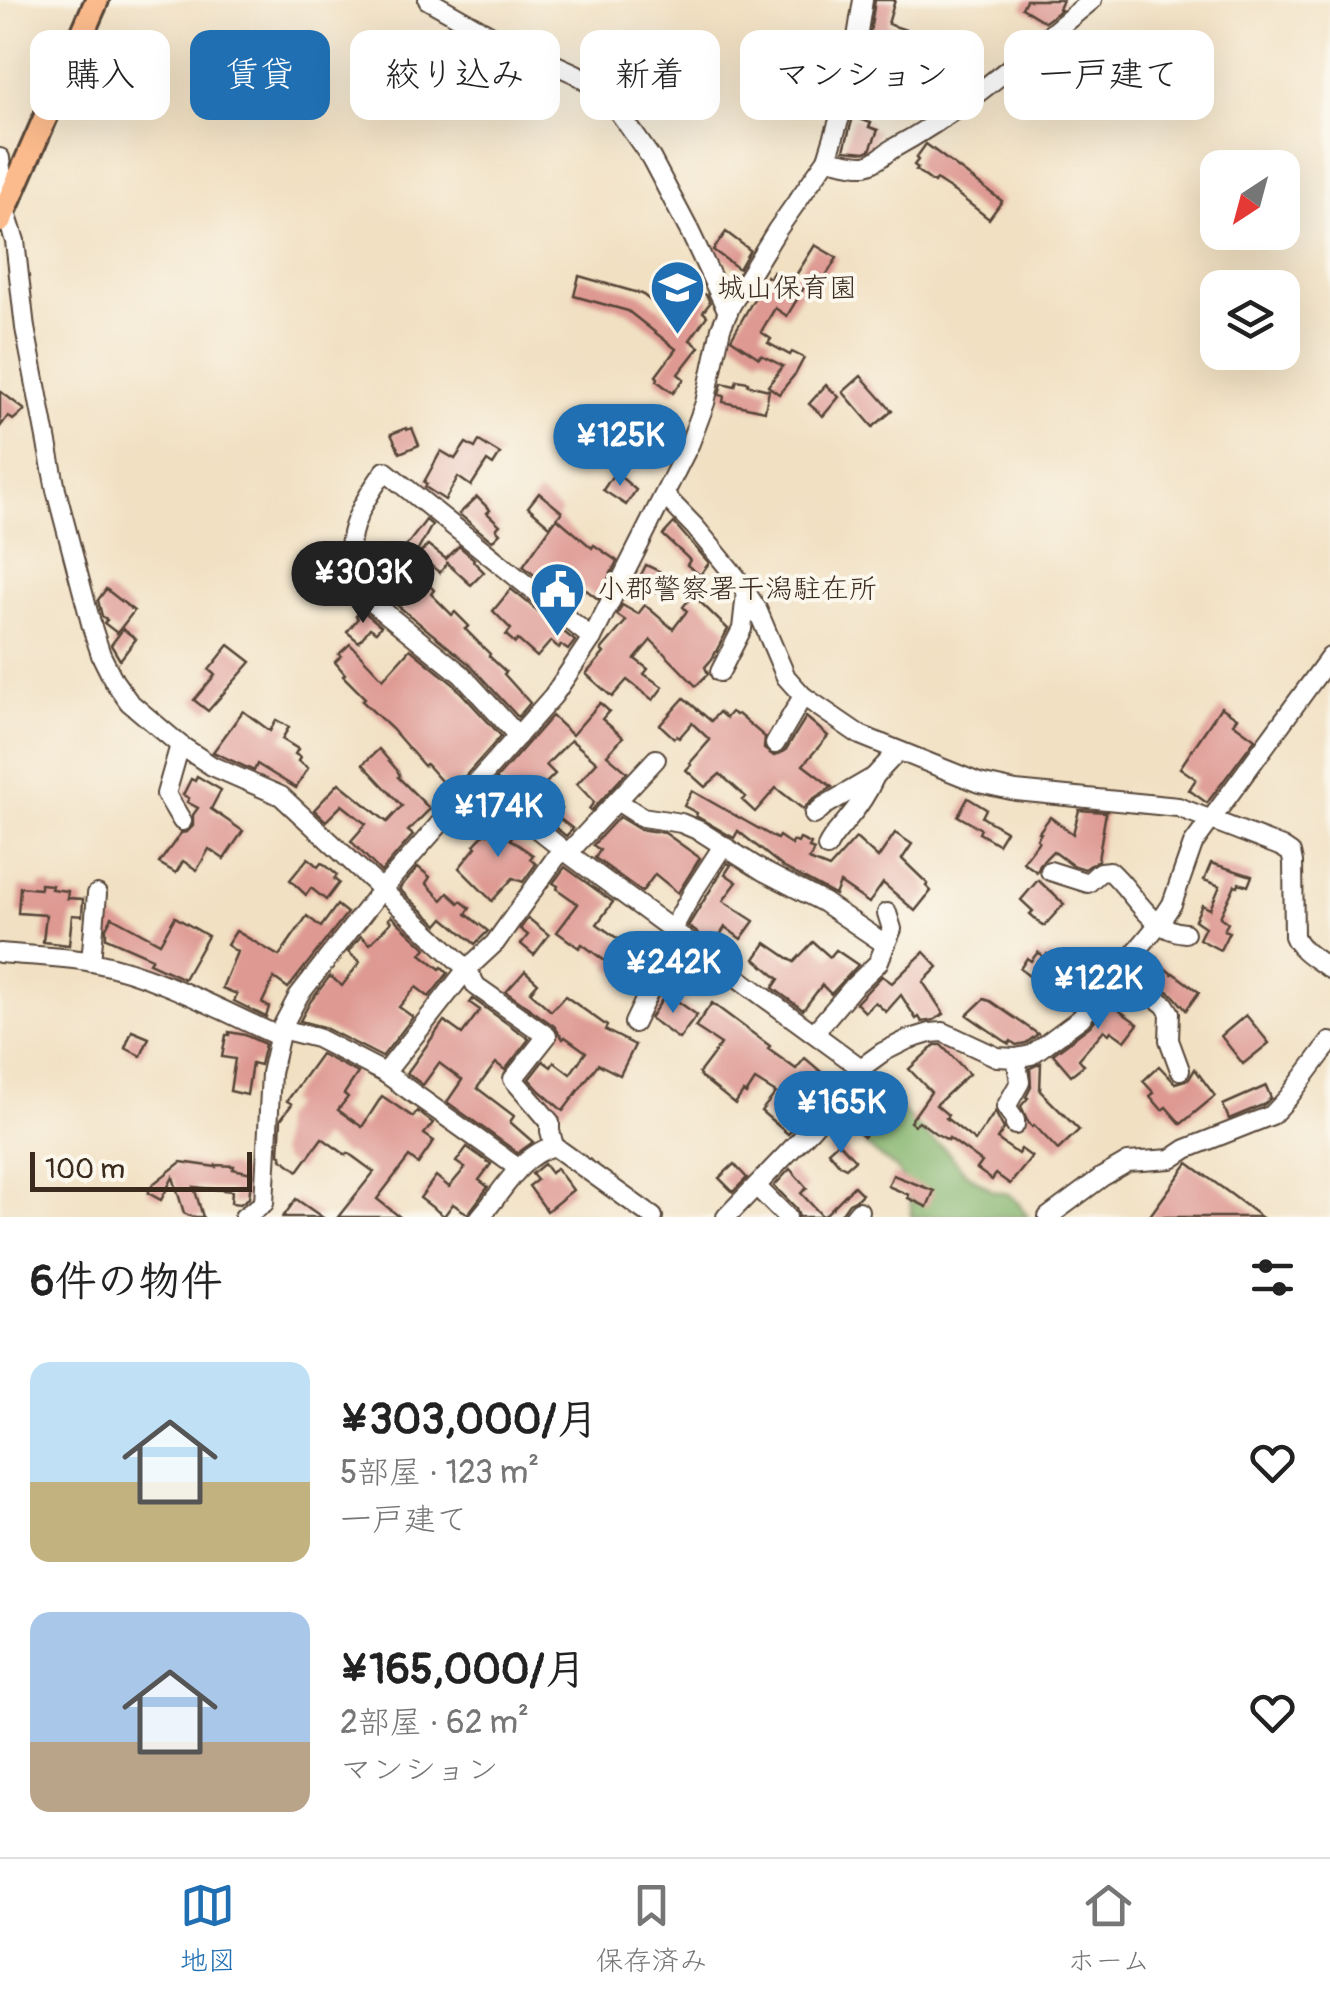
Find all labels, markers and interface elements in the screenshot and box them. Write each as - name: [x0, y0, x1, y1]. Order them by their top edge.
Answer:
- chip: 購入: [30, 30, 170, 120]
- chip: 賃貸: [190, 30, 330, 120]
- chip: 絞り込み: [350, 30, 560, 120]
- chip: 新着: [580, 30, 720, 120]
- chip: マンション: [740, 30, 984, 120]
- chip: 一戸建て: [1004, 30, 1214, 120]
- north arrow: [1200, 150, 1300, 250]
- map controls: [1200, 150, 1300, 370]
- school or university icon: 城山保育園: [648, 258, 708, 337]
- button: layers: [1200, 270, 1300, 370]
- place label: 城山保育園: [717, 271, 857, 306]
- pin: ¥125K: [550, 404, 690, 489]
- text: ¥125K: [575, 416, 665, 456]
- pin: ¥303K: [293, 541, 433, 626]
- text: ¥303K: [313, 553, 413, 593]
- public building icon: 小郡警察署干潟駐在所: [528, 559, 588, 638]
- place label: 小郡警察署干潟駐在所: [597, 572, 877, 607]
- pin: ¥174K: [428, 775, 568, 860]
- text: ¥174K: [453, 787, 543, 827]
- pin: ¥242K: [603, 931, 743, 1016]
- text: ¥242K: [625, 943, 721, 983]
- pin: ¥122K: [1028, 947, 1168, 1032]
- text: ¥122K: [1053, 959, 1143, 999]
- pin: ¥165K: [771, 1071, 911, 1156]
- text: ¥165K: [796, 1083, 886, 1123]
- scale bar: [30, 1147, 252, 1192]
- text: 100 m: [45, 1152, 125, 1187]
- icon: filters: [1245, 1250, 1300, 1305]
- text: 6件の物件: [30, 1256, 222, 1308]
- text: ¥303,000/月: [340, 1394, 599, 1446]
- icon: home: [110, 1402, 230, 1522]
- icon: heart: [1245, 1435, 1300, 1490]
- text: 5部屋 · 123 m²: [340, 1453, 539, 1493]
- text: 一戸建て: [340, 1500, 468, 1540]
- text: ¥165,000/月: [340, 1644, 587, 1696]
- icon: home: [110, 1652, 230, 1772]
- icon: heart: [1245, 1685, 1300, 1740]
- text: 2部屋 · 62 m²: [340, 1703, 529, 1743]
- text: マンション: [340, 1750, 499, 1790]
- tab: 地図: [180, 1878, 236, 1979]
- tab: 保存済み: [596, 1878, 708, 1979]
- tab: ホーム: [1067, 1878, 1150, 1979]

